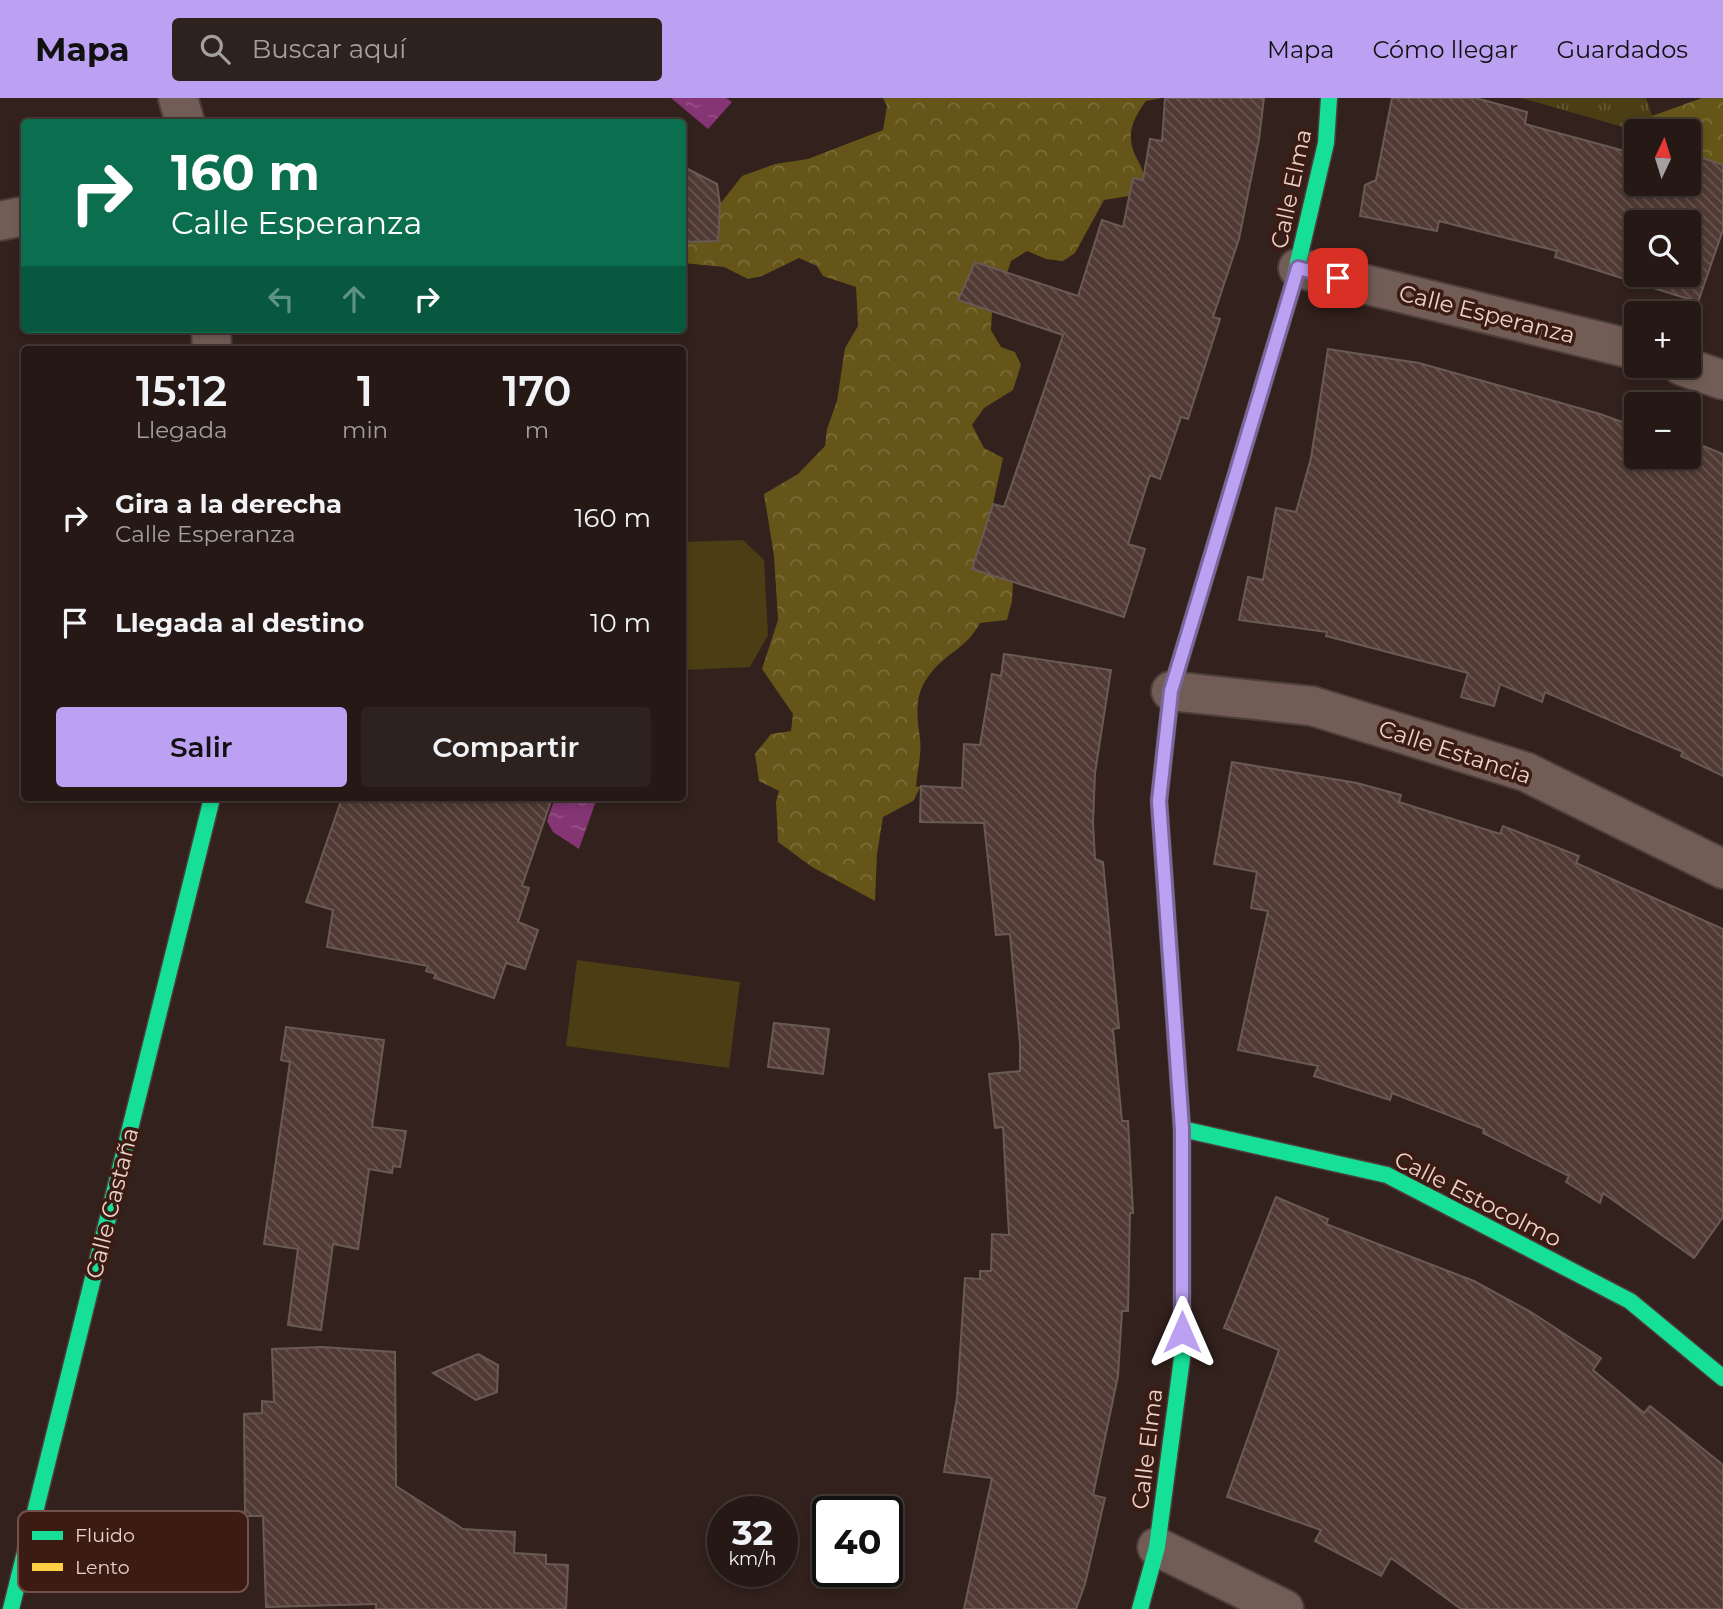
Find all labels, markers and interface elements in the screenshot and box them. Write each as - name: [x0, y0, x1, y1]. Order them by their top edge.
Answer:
- search box: [172, 18, 662, 81]
- text: Mapa: [35, 29, 130, 69]
- icon: search: [196, 30, 234, 68]
- text: Buscar aquí: [252, 33, 406, 65]
- text: Mapa: [1267, 35, 1334, 64]
- text: Cómo llegar: [1372, 35, 1518, 64]
- text: Guardados: [1556, 35, 1688, 64]
- north arrow: [1624, 119, 1701, 196]
- map controls: [1624, 119, 1701, 469]
- street label: Calle Elma: [1265, 127, 1317, 251]
- text: 160 m: [171, 143, 320, 202]
- icon: right: [56, 147, 147, 238]
- text: Calle Esperanza: [171, 203, 422, 242]
- button: search: [1624, 210, 1701, 287]
- pin: [1308, 248, 1368, 308]
- icon: arrive: [1319, 259, 1357, 297]
- street label: Calle Esperanza: [1396, 279, 1578, 349]
- icon: left: [262, 280, 300, 318]
- icon: ahead: [335, 280, 373, 318]
- icon: right: [408, 280, 446, 318]
- button: +: [1624, 301, 1701, 378]
- text: 15:12: [136, 365, 227, 417]
- text: 1: [357, 365, 373, 417]
- text: 170: [503, 365, 572, 417]
- button: −: [1624, 392, 1701, 469]
- text: Llegada: [135, 416, 228, 444]
- text: min: [342, 416, 388, 444]
- text: m: [525, 416, 549, 444]
- text: Gira a la derecha: [115, 488, 342, 520]
- icon: right: [56, 499, 94, 537]
- text: 160 m: [574, 502, 651, 534]
- text: Calle Esperanza: [115, 520, 296, 548]
- icon: arrive: [56, 604, 94, 642]
- text: Llegada al destino: [115, 607, 364, 639]
- text: 10 m: [590, 607, 651, 639]
- button: Salir: [56, 707, 347, 787]
- button: Compartir: [361, 707, 651, 787]
- street label: Calle Estancia: [1375, 714, 1535, 790]
- street label: Calle Castaña: [80, 1125, 144, 1281]
- street label: Calle Estocolmo: [1390, 1145, 1566, 1253]
- position arrow: [1145, 1295, 1219, 1369]
- street label: Calle Elma: [1126, 1387, 1168, 1511]
- speed limit sign: 40: [812, 1496, 903, 1587]
- legend: [18, 1511, 248, 1592]
- text: 32: [732, 1511, 773, 1554]
- text: Fluido: [75, 1524, 135, 1547]
- text: km/h: [728, 1548, 777, 1570]
- text: Lento: [75, 1556, 130, 1579]

